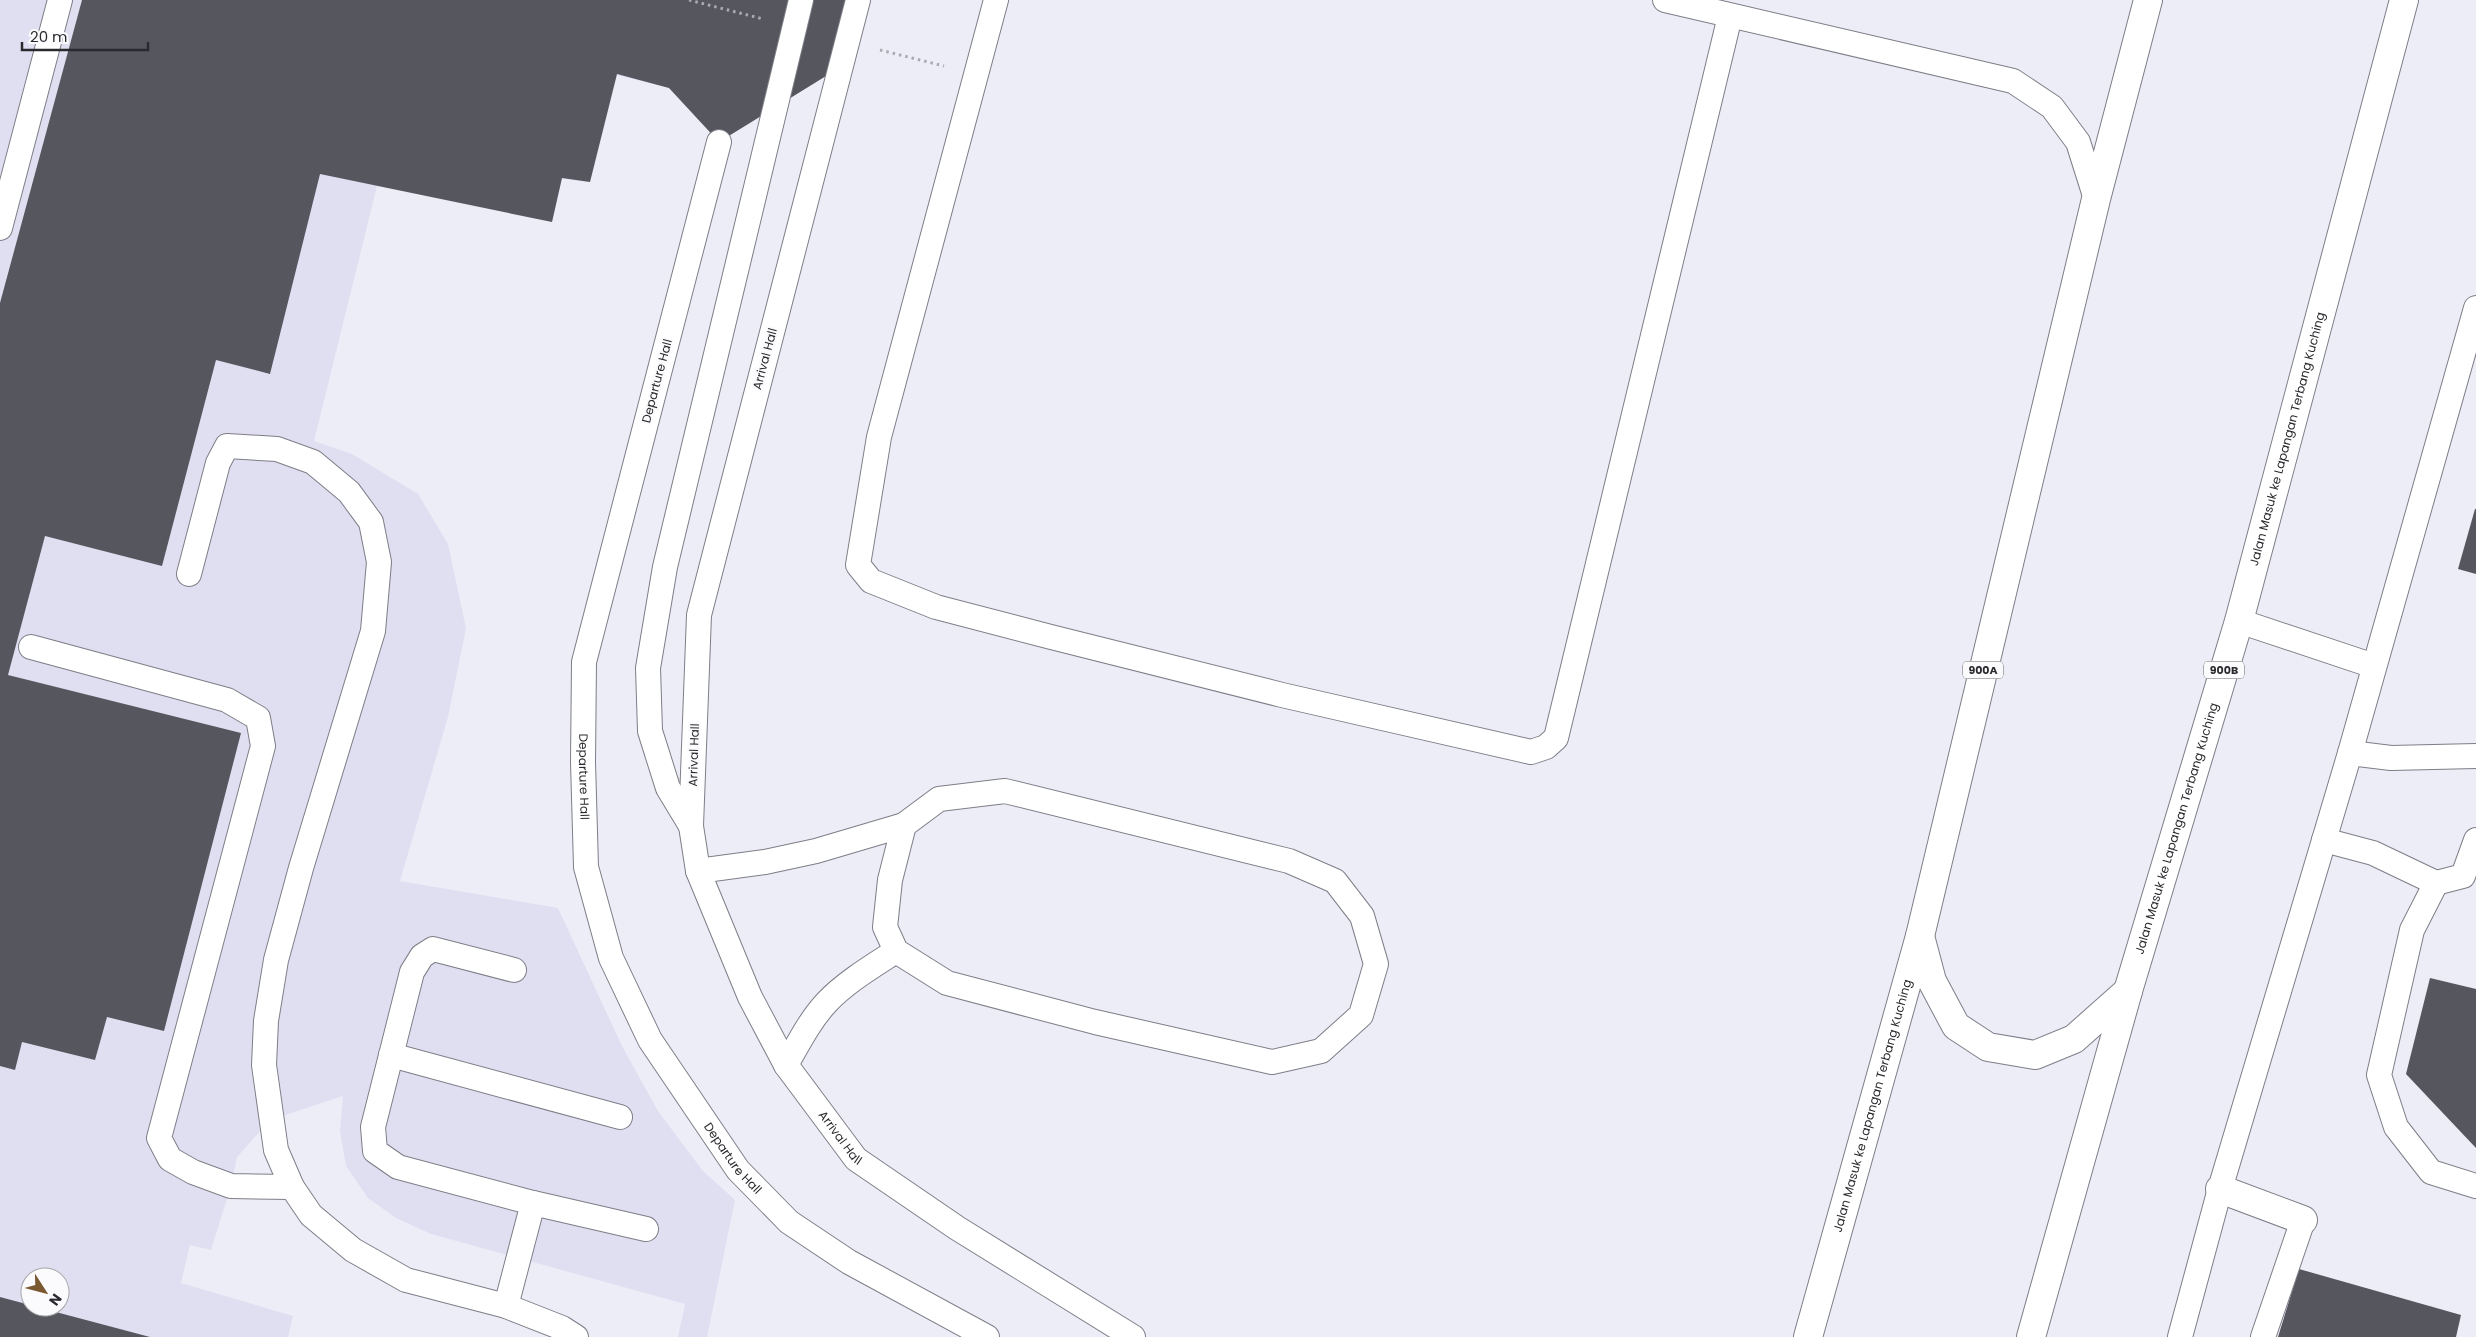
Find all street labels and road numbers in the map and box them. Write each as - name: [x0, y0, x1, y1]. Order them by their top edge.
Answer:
- street label: Jalan Masuk ke Lapangan Terbang Kuching: [2245, 310, 2329, 568]
- street label: Arrival Hall: [748, 326, 781, 392]
- street label: Departure Hall: [637, 337, 676, 425]
- road number: 900A: [1963, 662, 2003, 678]
- road number: 900B: [2204, 662, 2244, 678]
- street label: Jalan Masuk ke Lapangan Terbang Kuching: [2130, 700, 2222, 956]
- street label: Arrival Hall: [684, 723, 703, 787]
- street label: Departure Hall: [575, 734, 594, 820]
- street label: Jalan Masuk ke Lapangan Terbang Kuching: [1829, 977, 1915, 1234]
- street label: Arrival Hall: [815, 1107, 866, 1169]
- street label: Departure Hall: [700, 1119, 766, 1198]

